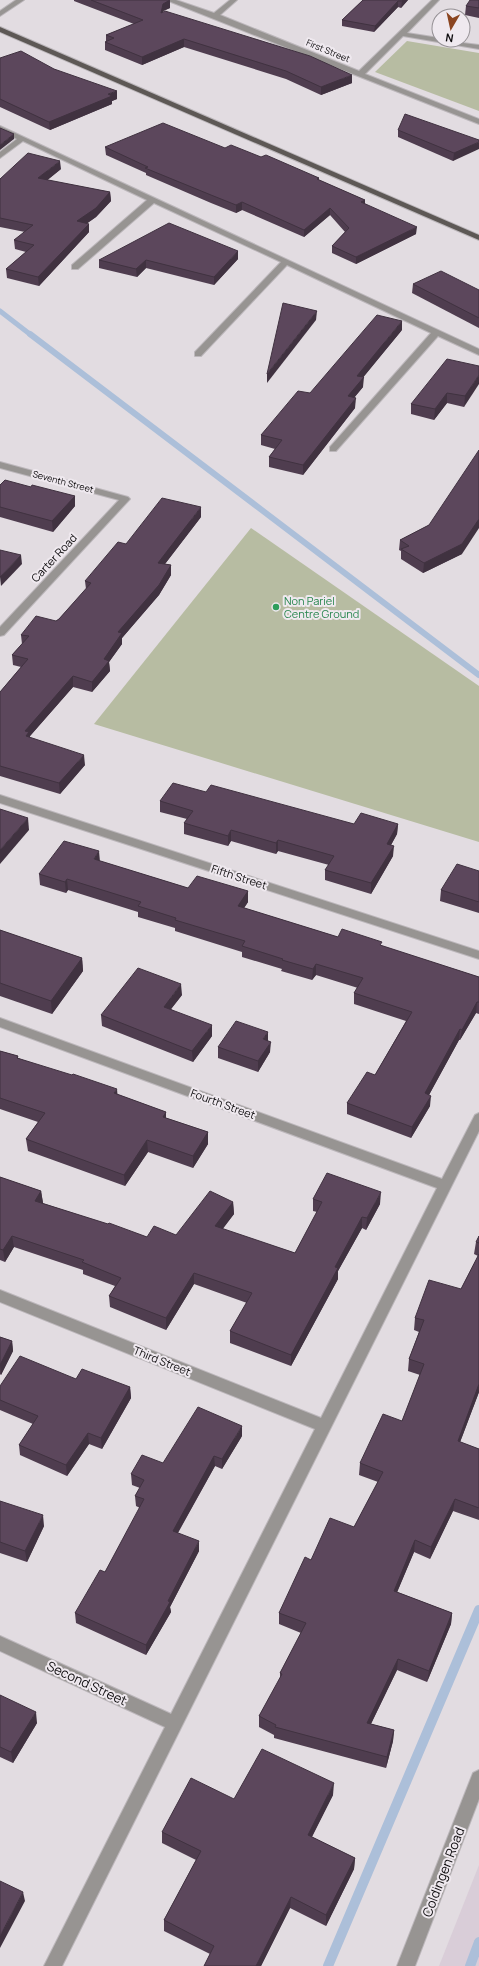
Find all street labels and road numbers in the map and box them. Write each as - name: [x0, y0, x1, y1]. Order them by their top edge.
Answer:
- street label: First Street: [304, 36, 352, 65]
- street label: Seventh Street: [31, 467, 95, 496]
- street label: Carter Road: [27, 530, 80, 585]
- street label: Fifth Street: [210, 861, 269, 893]
- street label: Fourth Street: [189, 1085, 258, 1122]
- street label: Third Street: [131, 1342, 193, 1379]
- street label: Second Street: [44, 1657, 130, 1709]
- street label: Coldingen Road: [418, 1825, 468, 1919]

